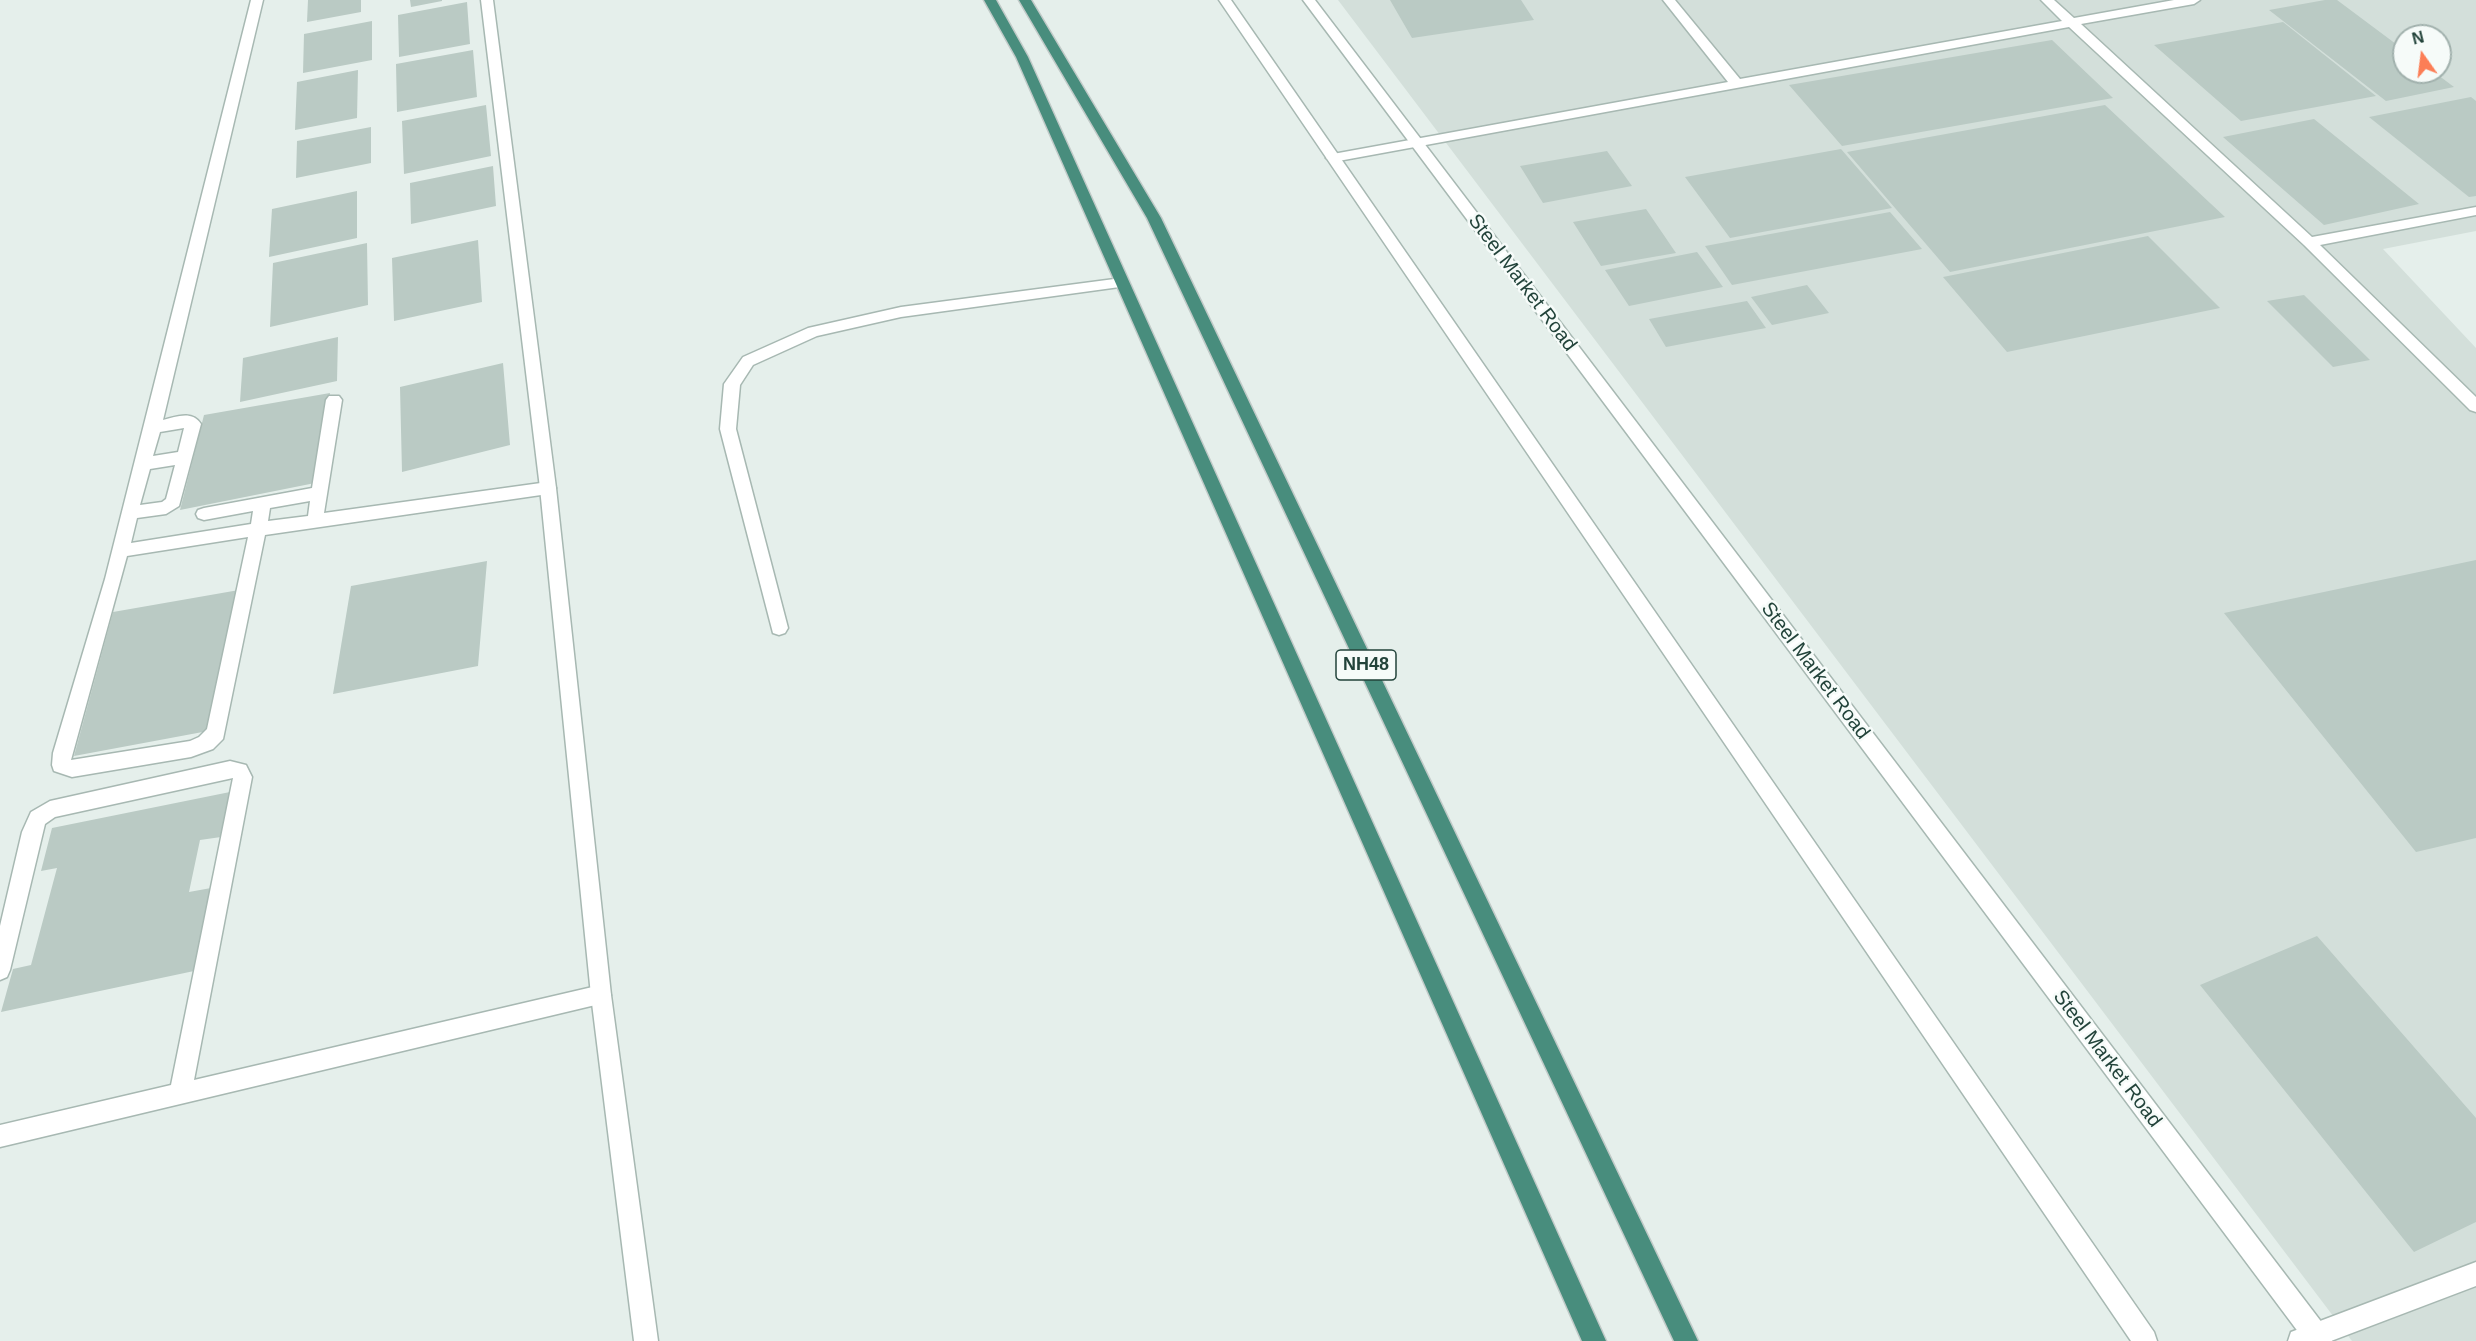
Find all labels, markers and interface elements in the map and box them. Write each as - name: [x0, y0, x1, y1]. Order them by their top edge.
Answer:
- north arrow: [2392, 24, 2452, 84]
- text: N: [2410, 28, 2426, 48]
- street label: Steel Market Road: [1463, 210, 1581, 356]
- street label: Steel Market Road: [1756, 598, 1874, 744]
- road number: NH48: [1336, 650, 1396, 680]
- street label: Steel Market Road: [2048, 986, 2166, 1132]

